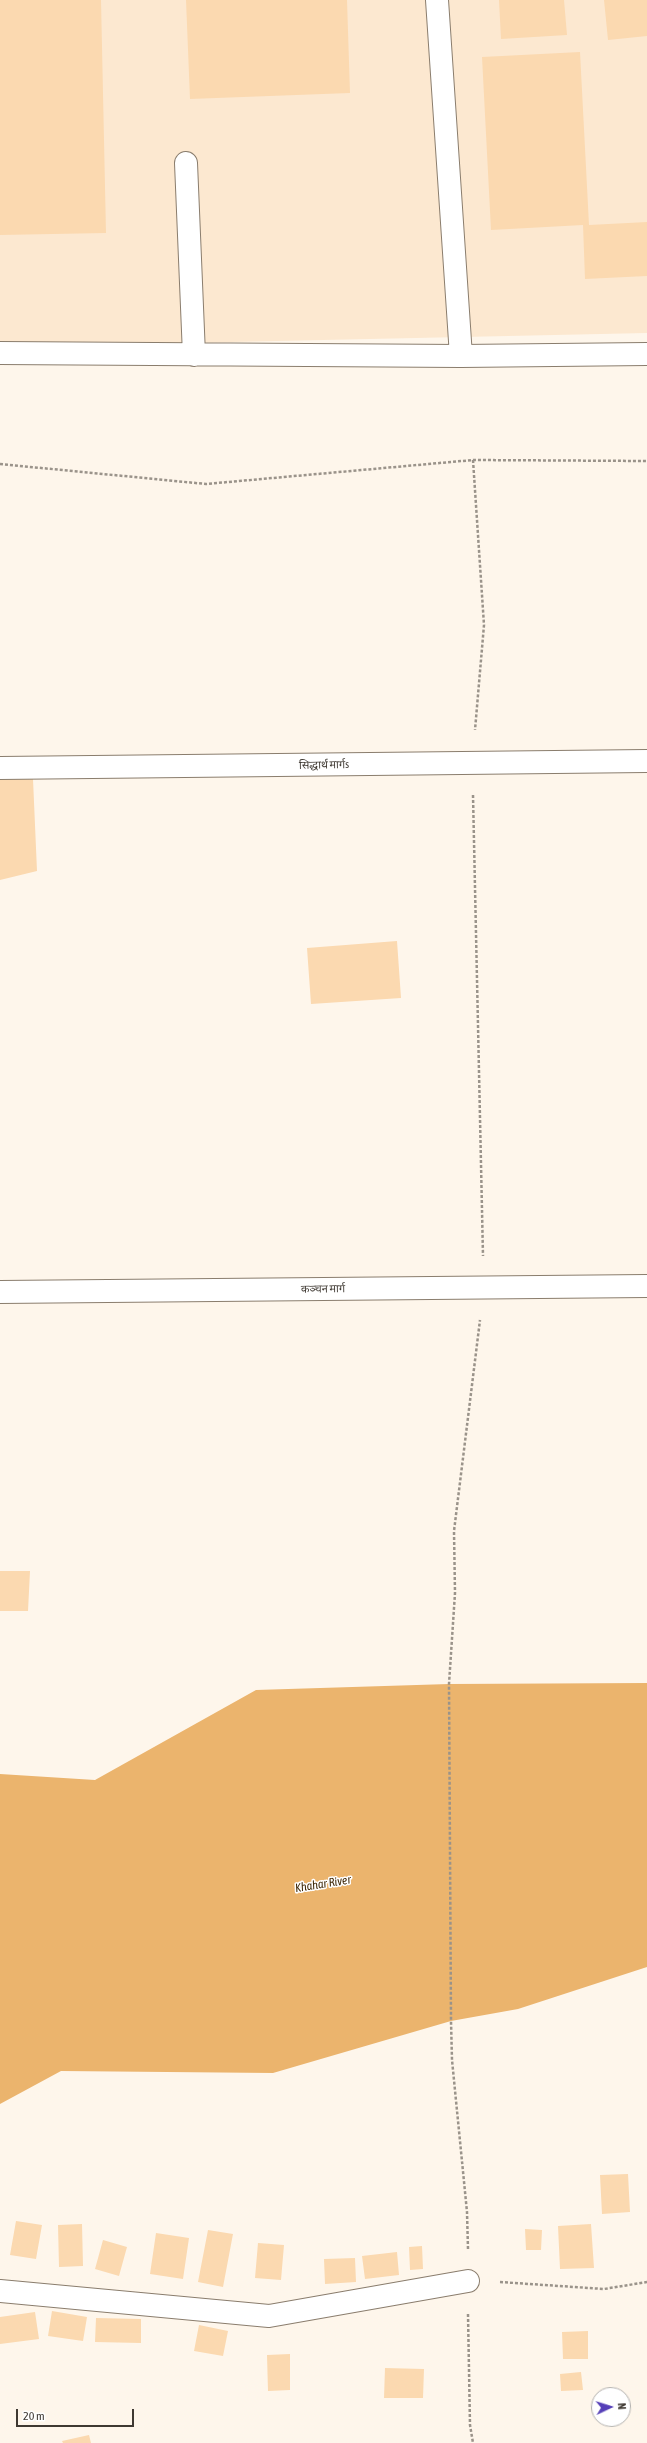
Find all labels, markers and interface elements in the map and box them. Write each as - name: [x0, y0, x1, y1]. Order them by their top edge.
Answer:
- street label: सिद्धार्थ मार्गs: [299, 758, 349, 772]
- street label: कञ्चन मार्ग: [301, 1282, 345, 1296]
- water label: Khahar River: [294, 1872, 352, 1896]
- north arrow: [591, 2387, 631, 2427]
- scale bar: [18, 2401, 136, 2427]
- text: N: [616, 2403, 628, 2410]
- text: 20 m: [23, 2409, 45, 2423]

